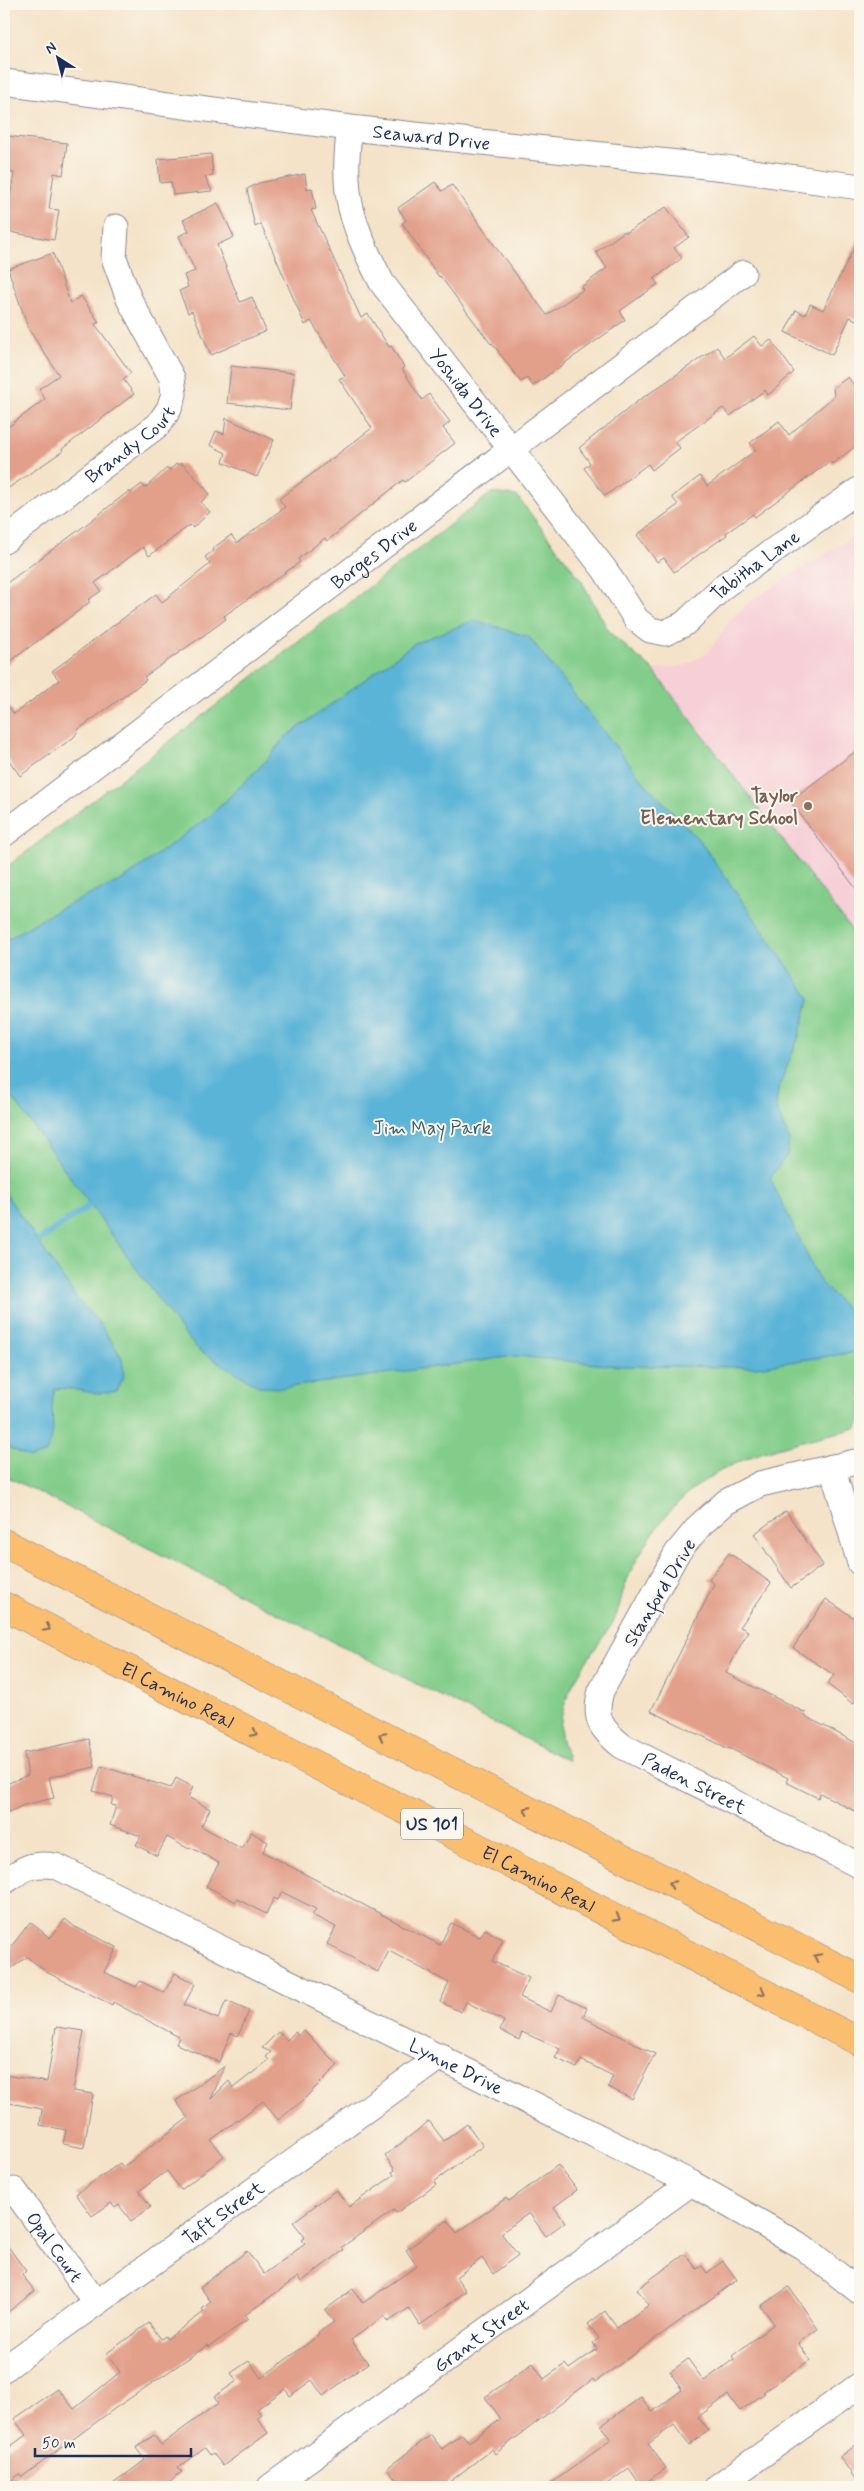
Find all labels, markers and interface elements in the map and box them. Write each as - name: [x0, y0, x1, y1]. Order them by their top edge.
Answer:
- north arrow: [32, 32, 82, 82]
- text: N: [42, 38, 60, 58]
- street label: Seaward Drive: [371, 119, 491, 157]
- street label: Yoshida Drive: [423, 343, 508, 443]
- street label: Brandy Court: [80, 401, 182, 490]
- street label: Borges Drive: [326, 514, 423, 596]
- street label: Tabitha Lane: [705, 525, 805, 607]
- place label: Taylor Elementary School: [640, 784, 798, 831]
- marker: Taylor Elementary School: [802, 800, 814, 812]
- park label: Jim May Park: [373, 1116, 492, 1142]
- street label: Stanford Drive: [618, 1534, 705, 1653]
- one-way arrow: [42, 1622, 51, 1632]
- street label: El Camino Real: [116, 1657, 238, 1735]
- one-way arrow: [249, 1727, 258, 1737]
- one-way arrow: [379, 1732, 388, 1742]
- street label: Paden Street: [638, 1747, 750, 1821]
- one-way arrow: [523, 1806, 532, 1816]
- road number: US 101: [401, 1808, 463, 1840]
- street label: El Camino Real: [477, 1840, 599, 1919]
- one-way arrow: [668, 1880, 677, 1890]
- one-way arrow: [612, 1912, 621, 1922]
- one-way arrow: [813, 1953, 822, 1963]
- one-way arrow: [757, 1986, 766, 1996]
- street label: Lynne Drive: [404, 2033, 507, 2101]
- street label: Taft Street: [178, 2176, 269, 2251]
- street label: Opal Court: [20, 2207, 88, 2288]
- street label: Grant Street: [429, 2293, 534, 2379]
- scale bar: [35, 2426, 191, 2458]
- text: 50 m: [42, 2434, 76, 2454]

